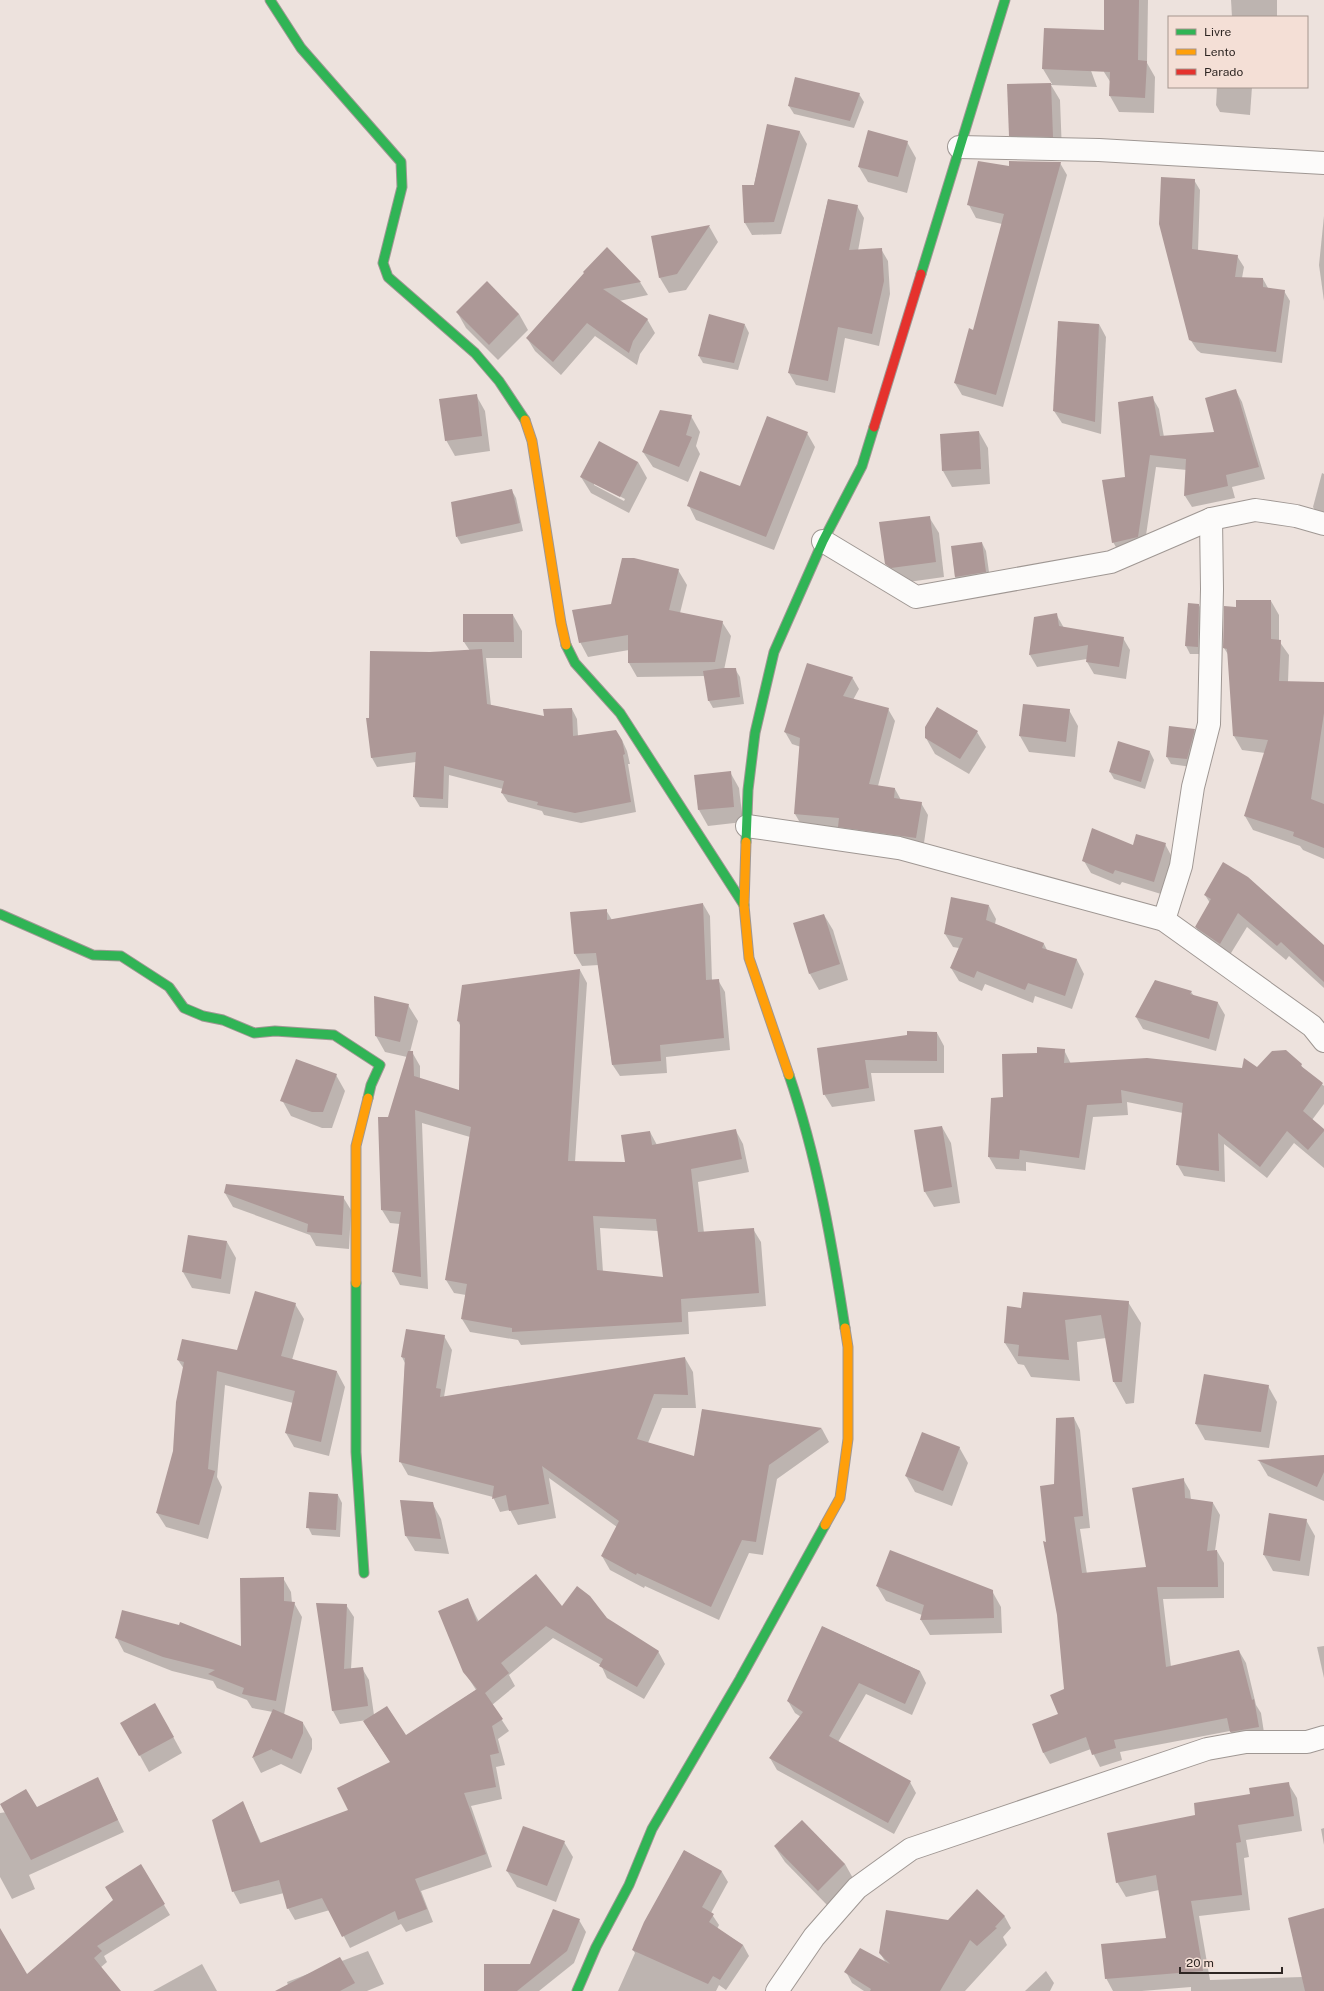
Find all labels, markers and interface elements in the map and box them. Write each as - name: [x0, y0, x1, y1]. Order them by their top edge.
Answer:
- legend: [1168, 16, 1308, 88]
- text: Livre: [1204, 25, 1232, 39]
- text: Lento: [1204, 45, 1236, 59]
- text: Parado: [1204, 65, 1243, 79]
- scale bar: [1180, 1949, 1282, 1975]
- text: 20 m: [1186, 1956, 1214, 1970]

